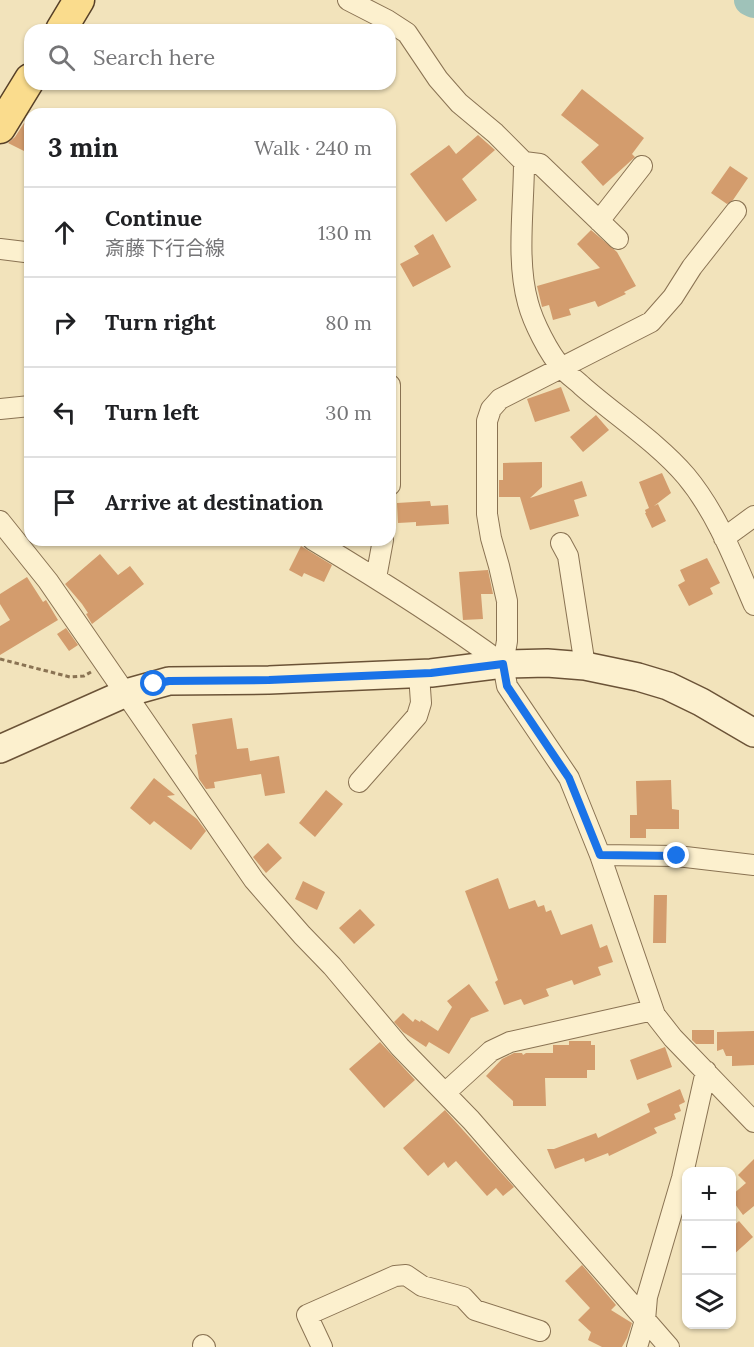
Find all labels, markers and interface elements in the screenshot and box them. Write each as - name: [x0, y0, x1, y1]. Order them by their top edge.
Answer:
- search box: [24, 24, 396, 90]
- icon: search: [45, 41, 78, 74]
- text: Search here: [93, 43, 215, 71]
- text: 3 min: [48, 131, 118, 164]
- text: Walk · 240 m: [254, 135, 372, 160]
- text: Continue: [105, 204, 202, 232]
- icon: ahead: [48, 216, 81, 249]
- text: 130 m: [318, 220, 372, 245]
- text: 斎藤下行合線: [105, 235, 225, 260]
- icon: right: [48, 306, 81, 339]
- text: Turn right: [105, 308, 216, 336]
- text: 80 m: [325, 310, 372, 335]
- icon: left: [48, 396, 81, 429]
- text: Turn left: [105, 398, 199, 426]
- text: 30 m: [325, 400, 372, 425]
- icon: arrive: [48, 486, 81, 519]
- text: Arrive at destination: [105, 488, 323, 516]
- route start: [140, 670, 166, 696]
- route end: [663, 842, 689, 868]
- map controls: [682, 1167, 736, 1329]
- button: +: [682, 1167, 736, 1221]
- button: −: [682, 1221, 736, 1275]
- button: layers: [682, 1275, 736, 1329]

